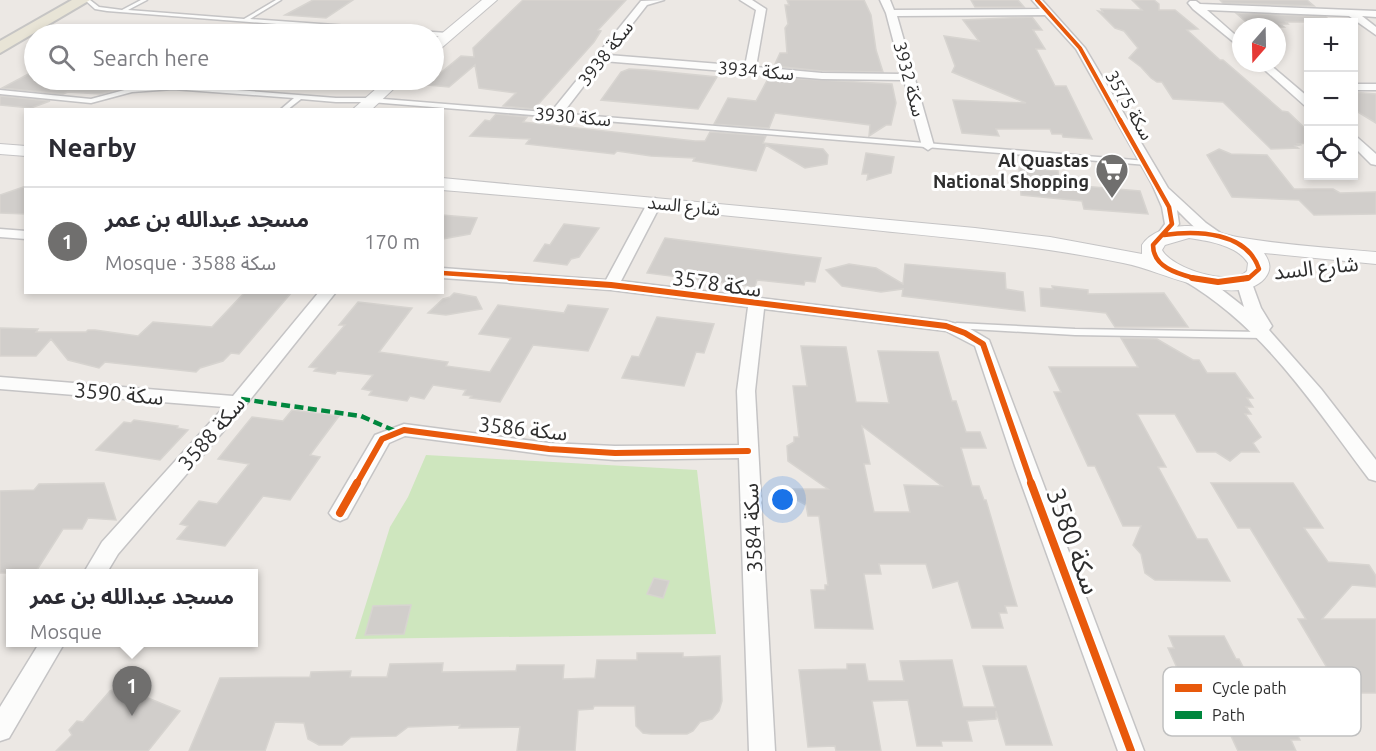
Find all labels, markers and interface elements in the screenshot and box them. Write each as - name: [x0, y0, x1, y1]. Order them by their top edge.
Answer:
- street label: سكة 3938: [573, 17, 637, 89]
- north arrow: [1232, 18, 1286, 72]
- map controls: [1304, 18, 1358, 180]
- button: +: [1304, 18, 1358, 72]
- search box: [24, 24, 444, 90]
- street label: سكة 3932: [890, 39, 930, 119]
- icon: search: [45, 41, 78, 74]
- text: Search here: [93, 45, 209, 70]
- street label: سكة 3934: [717, 57, 795, 83]
- street label: سكة 3575: [1102, 67, 1158, 143]
- button: −: [1304, 72, 1358, 126]
- street label: سكة 3930: [534, 103, 612, 129]
- button: locate: [1304, 126, 1358, 180]
- text: Nearby: [48, 133, 136, 162]
- place label: Al Quastas National Shopping: [933, 150, 1089, 191]
- supermarket icon: Al Quastas National Shopping: [1094, 152, 1130, 199]
- street label: شارع السد: [646, 191, 721, 224]
- text: مسجد عبدالله بن عمر: [105, 206, 309, 231]
- text: 1: [62, 230, 73, 253]
- text: 170 m: [364, 230, 420, 253]
- text: Mosque · سكة 3588: [105, 251, 276, 274]
- street label: شارع السد: [1272, 251, 1360, 287]
- street label: سكة 3578: [671, 265, 763, 301]
- street label: سكة 3590: [73, 377, 165, 409]
- street label: سكة 3588: [173, 391, 249, 475]
- street label: سكة 3586: [477, 411, 569, 445]
- street label: سكة 3584: [738, 483, 766, 573]
- street label: سكة 3580: [1041, 484, 1107, 598]
- your location: [768, 485, 797, 514]
- popup: [6, 569, 258, 647]
- text: مسجد عبدالله بن عمر: [30, 583, 234, 608]
- text: Mosque: [30, 620, 102, 643]
- pin: 1: [112, 666, 152, 716]
- legend: [1163, 667, 1361, 736]
- text: Cycle path: [1212, 679, 1287, 697]
- text: Path: [1212, 706, 1245, 724]

